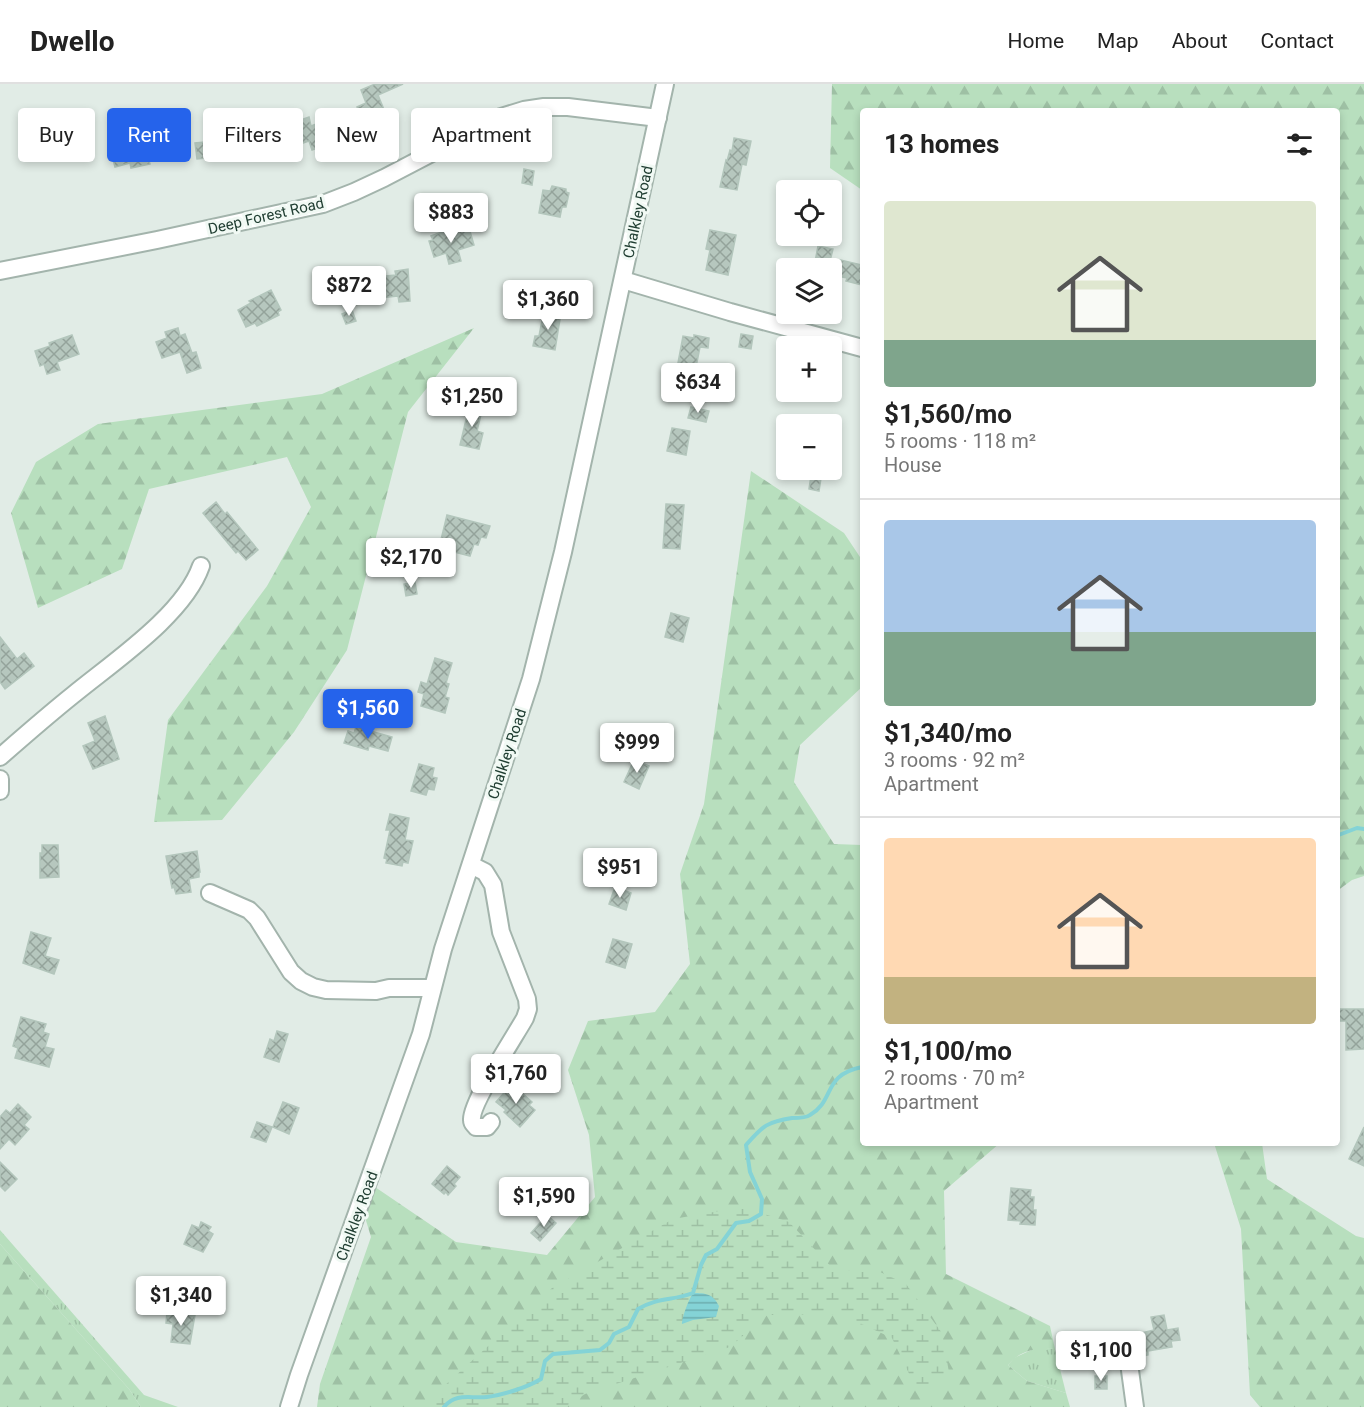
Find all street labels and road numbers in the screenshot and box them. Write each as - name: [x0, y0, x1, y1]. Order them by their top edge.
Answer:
- street label: Chalkley Road: [619, 164, 657, 260]
- street label: Deep Forest Road: [206, 194, 326, 238]
- street label: Chalkley Road: [484, 706, 530, 802]
- street label: Chalkley Road: [332, 1169, 382, 1263]

